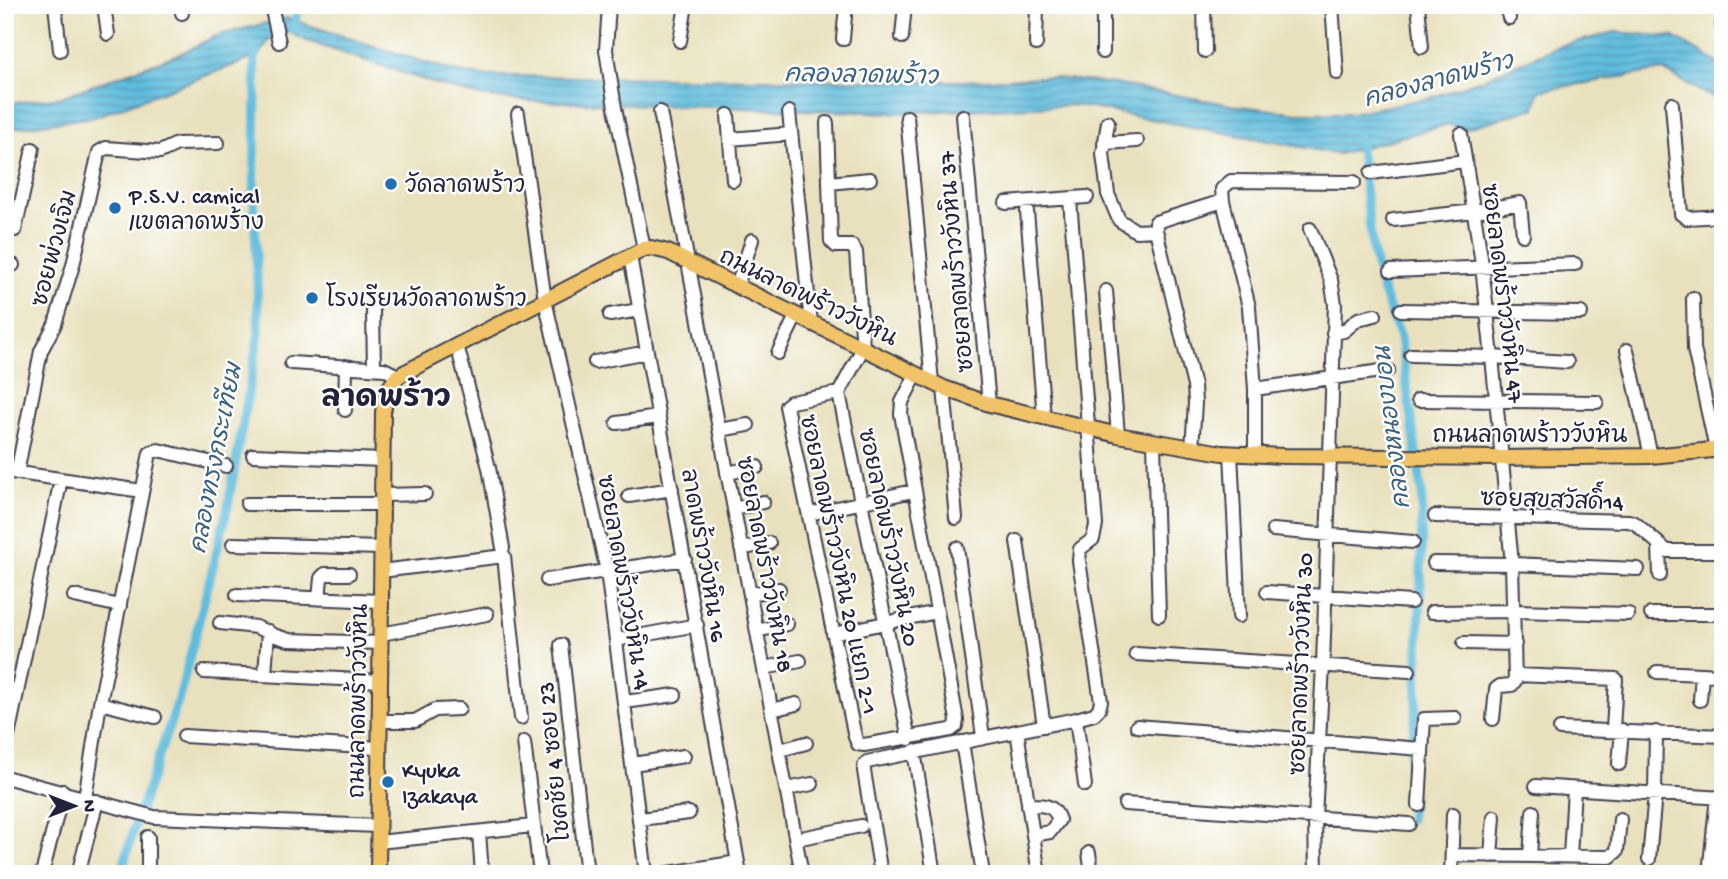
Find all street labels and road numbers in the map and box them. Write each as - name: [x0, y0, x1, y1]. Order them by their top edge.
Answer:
- street label: ซอยลาดพร้าววังหิน 37: [930, 149, 982, 374]
- street label: ซอยลาดพร้าววังหิน 47: [1474, 182, 1532, 406]
- street label: ซอยพ่วงเจิม: [23, 186, 85, 310]
- street label: ถนนลาดพร้าววังหิน: [714, 240, 903, 354]
- street label: ซอยลาดพร้าววังหิน 20 แยก 2-1: [792, 412, 886, 717]
- street label: ถนนลาดพร้าววังหิน: [1433, 419, 1627, 451]
- street label: ซอยลาดพร้าววังหิน 20: [850, 425, 928, 649]
- street label: ซอยลาดพร้าววังหิน 18: [728, 453, 802, 675]
- street label: ลาดพร้าววังหิน 16: [673, 466, 735, 645]
- street label: ซอยลาดพร้าววังหิน 14: [589, 472, 659, 692]
- street label: ซอยสุขสวัสดิ์14: [1480, 474, 1625, 519]
- street label: ซอยลาดพร้าววังหิน 30: [1281, 552, 1321, 776]
- street label: ถนนลาดพร้าววังหิน: [340, 603, 376, 799]
- street label: โชคชัย 4 ซอย 23: [529, 680, 578, 843]

